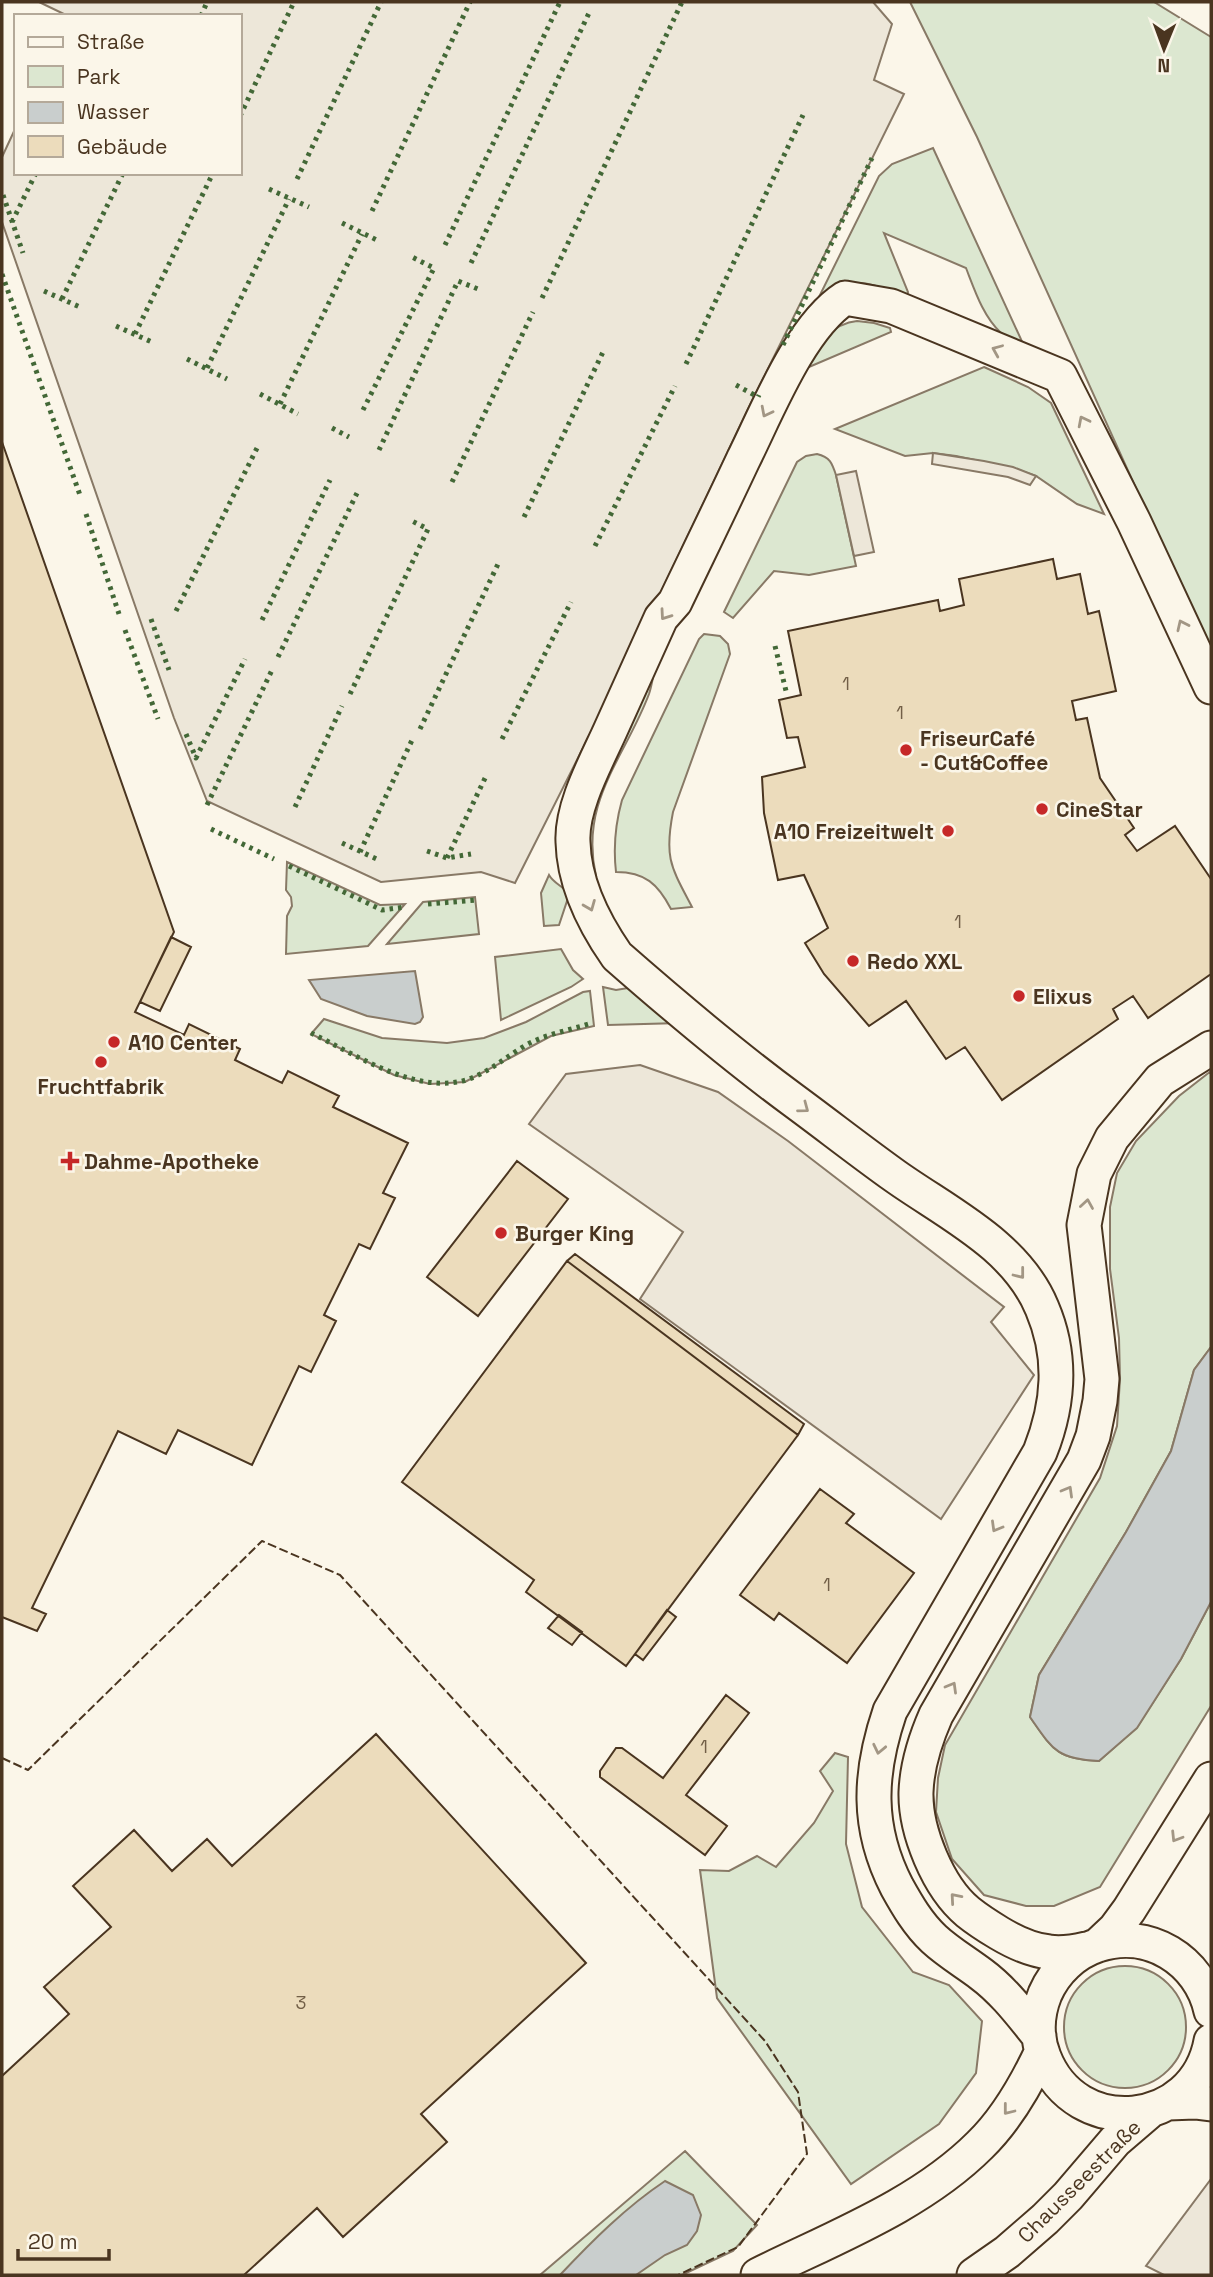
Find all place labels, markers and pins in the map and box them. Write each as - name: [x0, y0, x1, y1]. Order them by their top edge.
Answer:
- place label: FriseurCafé - Cut&Coffee: [920, 725, 1048, 776]
- marker: FriseurCafé - Cut&Coffee: [898, 742, 914, 758]
- place label: CineStar: [1056, 796, 1143, 823]
- marker: CineStar: [1034, 801, 1050, 817]
- place label: A10 Freizeitwelt: [774, 818, 934, 845]
- marker: A10 Freizeitwelt: [940, 823, 956, 839]
- place label: Redo XXL: [867, 948, 962, 975]
- marker: Redo XXL: [845, 953, 861, 969]
- place label: Elixus: [1033, 983, 1092, 1010]
- marker: Elixus: [1011, 988, 1027, 1004]
- place label: A10 Center: [128, 1029, 238, 1056]
- marker: A10 Center: [106, 1034, 122, 1050]
- marker: Fruchtfabrik: [93, 1054, 109, 1070]
- place label: Fruchtfabrik: [38, 1073, 165, 1100]
- place label: Dahme-Apotheke: [84, 1148, 259, 1175]
- marker: Dahme-Apotheke: [62, 1153, 78, 1169]
- place label: Burger King: [515, 1220, 634, 1247]
- marker: Burger King: [493, 1225, 509, 1241]

